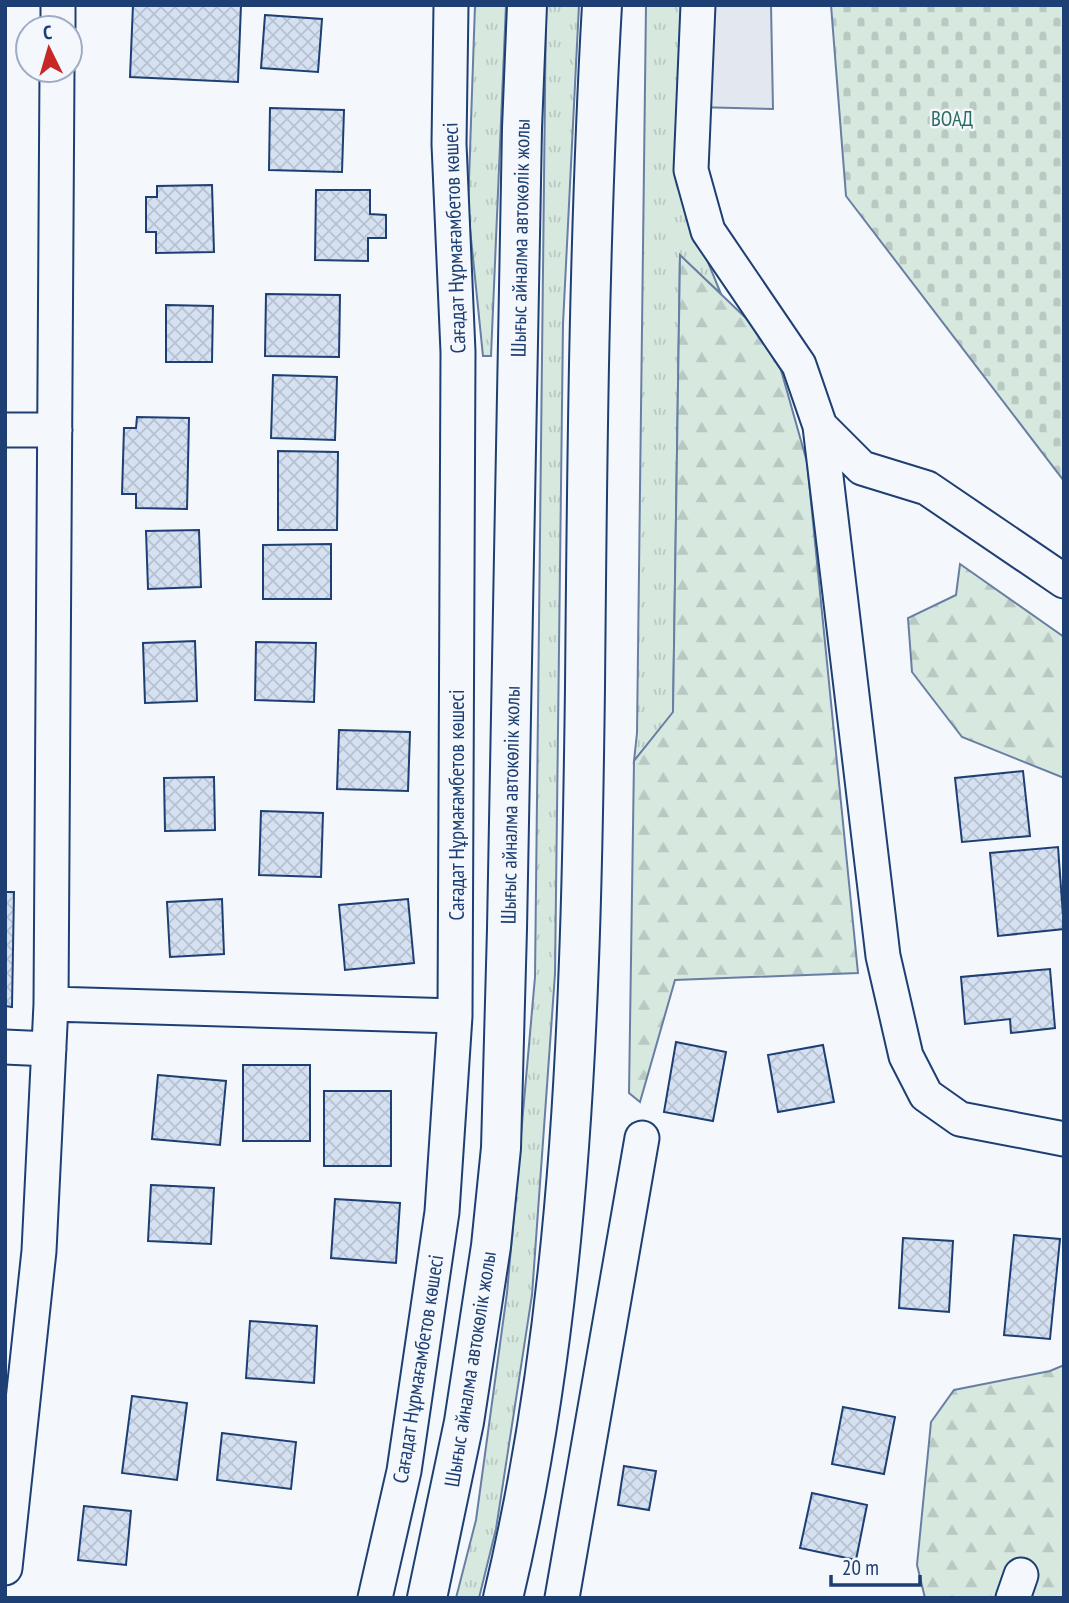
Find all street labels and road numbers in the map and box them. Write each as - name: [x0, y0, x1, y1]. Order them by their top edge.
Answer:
- street label: Шығыс айналма автокөлік жолы: [504, 119, 536, 357]
- street label: Сағадат Нұрмағамбетов көшесі: [436, 122, 472, 354]
- street label: Шығыс айналма автокөлік жолы: [494, 686, 526, 924]
- street label: Сағадат Нұрмағамбетов көшесі: [443, 689, 470, 921]
- street label: Шығыс айналма автокөлік жолы: [438, 1249, 502, 1489]
- street label: Сағадат Нұрмағамбетов көшесі: [387, 1253, 449, 1485]

